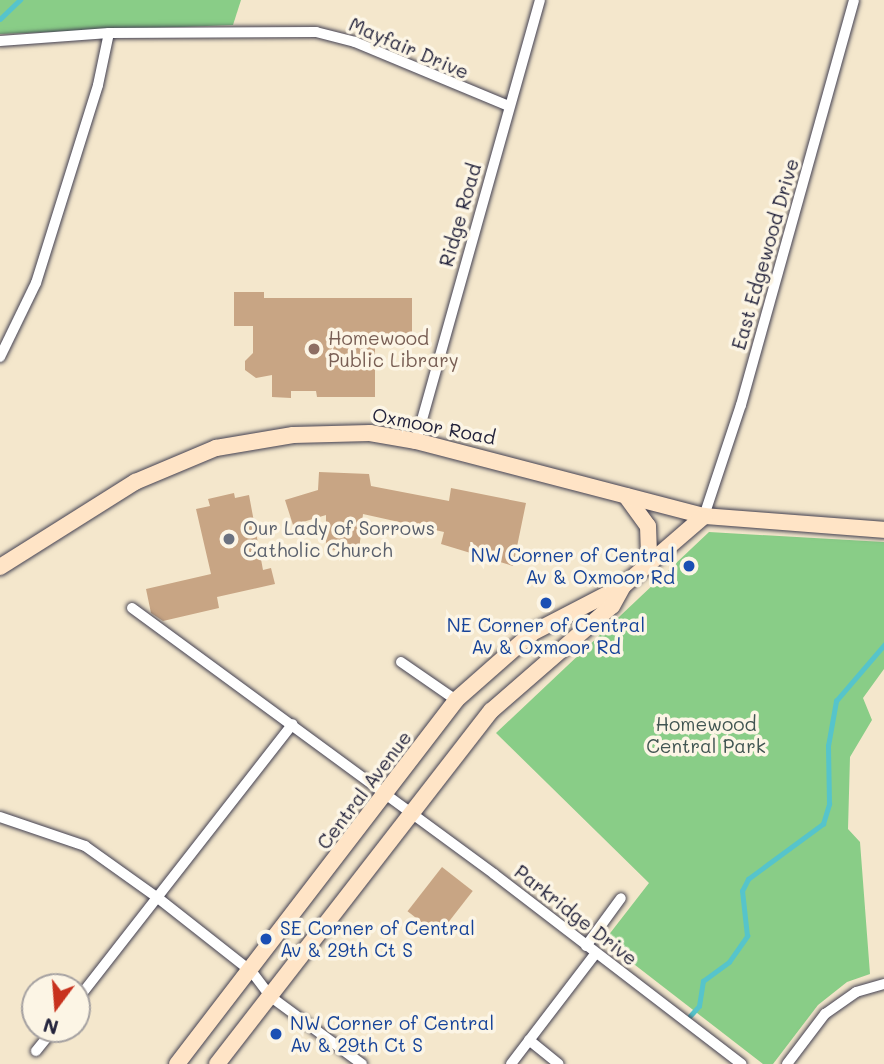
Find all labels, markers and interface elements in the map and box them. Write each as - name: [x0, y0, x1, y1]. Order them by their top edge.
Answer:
- street label: Mayfair Drive: [346, 13, 472, 83]
- street label: East Edgewood Drive: [727, 156, 803, 352]
- street label: Ridge Road: [434, 161, 486, 269]
- place label: Homewood Public Library: [328, 327, 459, 371]
- marker: Homewood Public Library: [306, 341, 322, 357]
- street label: Oxmoor Road: [370, 403, 498, 449]
- place label: Our Lady of Sorrows Catholic Church: [243, 517, 435, 561]
- marker: Our Lady of Sorrows Catholic Church: [221, 531, 237, 547]
- place label: NW Corner of Central Av & Oxmoor Rd: [471, 544, 675, 588]
- marker: NW Corner of Central Av & Oxmoor Rd: [681, 558, 697, 574]
- marker: NE Corner of Central Av & Oxmoor Rd: [538, 595, 554, 611]
- place label: NE Corner of Central Av & Oxmoor Rd: [447, 614, 645, 658]
- park label: Homewood Central Park: [646, 713, 766, 757]
- street label: Central Avenue: [312, 726, 416, 854]
- street label: Parkridge Drive: [510, 860, 642, 970]
- place label: SE Corner of Central Av & 29th Ct S: [280, 917, 475, 961]
- marker: SE Corner of Central Av & 29th Ct S: [258, 931, 274, 947]
- north arrow: [21, 973, 91, 1043]
- place label: NW Corner of Central Av & 29th Ct S: [290, 1012, 494, 1056]
- text: N: [40, 1013, 61, 1041]
- marker: NW Corner of Central Av & 29th Ct S: [268, 1026, 284, 1042]

